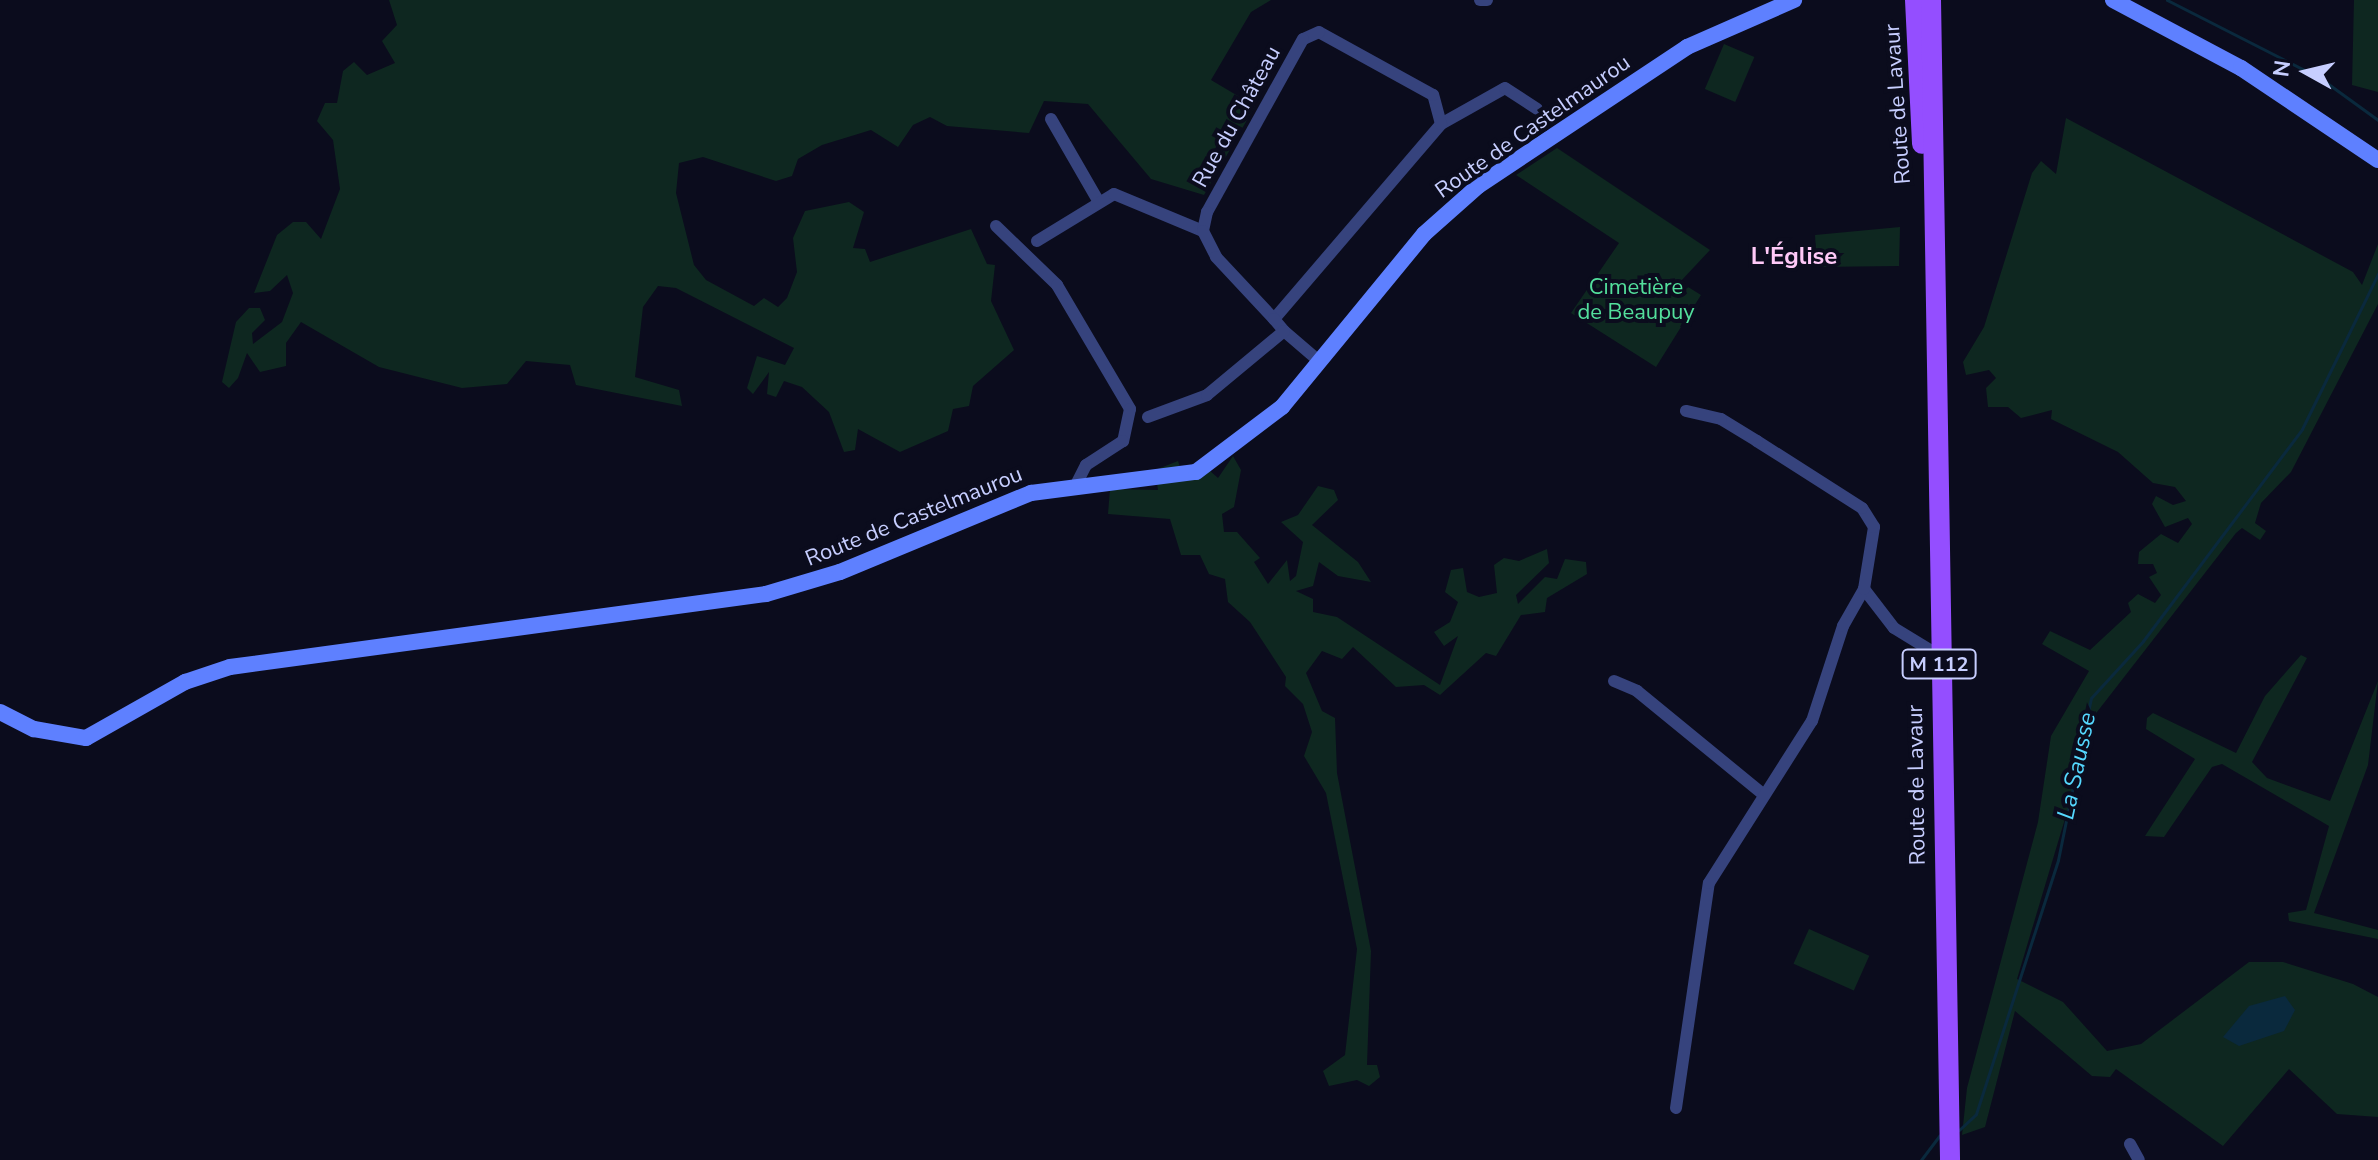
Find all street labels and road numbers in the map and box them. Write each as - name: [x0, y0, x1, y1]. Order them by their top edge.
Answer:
- street label: Route de Lavaur: [1879, 23, 1917, 185]
- street label: Rue du Château: [1187, 42, 1287, 192]
- street label: Route de Castelmaurou: [1431, 50, 1635, 204]
- street label: Route de Castelmaurou: [802, 461, 1026, 573]
- road number: M 112: [1901, 648, 1977, 680]
- street label: Route de Lavaur: [1902, 704, 1932, 866]

